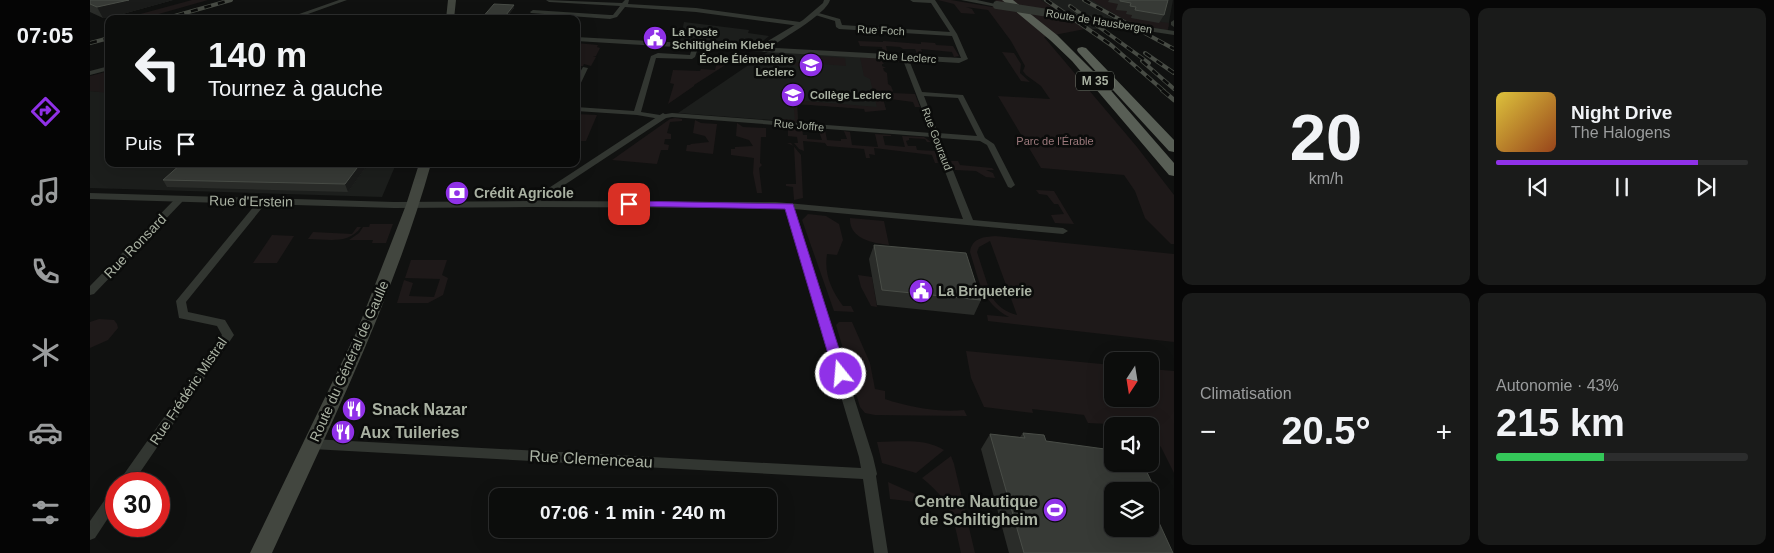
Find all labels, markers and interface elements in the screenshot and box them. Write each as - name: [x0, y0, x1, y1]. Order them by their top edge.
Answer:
- street label: Route de Hausbergen: [1045, 7, 1153, 35]
- text: 07:05: [17, 23, 73, 48]
- street label: Rue Foch: [857, 23, 905, 37]
- public building icon: La Poste Schiltigheim Kleber: [642, 25, 668, 51]
- place label: La Poste Schiltigheim Kleber: [672, 26, 775, 51]
- icon: left: [125, 35, 190, 100]
- text: 140 m: [208, 35, 307, 74]
- street label: Rue Leclerc: [877, 49, 937, 65]
- school or university icon: École Élémentaire Leclerc: [798, 52, 824, 78]
- place label: École Élémentaire Leclerc: [699, 53, 794, 78]
- road number: M 35: [1076, 72, 1114, 90]
- text: Tournez à gauche: [208, 76, 383, 101]
- school or university icon: Collège Leclerc: [780, 82, 806, 108]
- place label: Collège Leclerc: [810, 89, 891, 101]
- icon: directions: [28, 94, 63, 129]
- text: 20: [1290, 101, 1362, 174]
- text: Night Drive: [1571, 102, 1672, 123]
- street label: Rue Gouraud: [920, 106, 954, 172]
- street label: Rue Joffre: [773, 117, 825, 133]
- text: The Halogens: [1571, 124, 1671, 141]
- icon: arrive: [172, 130, 200, 158]
- text: Puis: [125, 133, 162, 154]
- park label: Parc de l'Érable: [1016, 135, 1094, 147]
- text: km/h: [1309, 170, 1343, 187]
- icon: previous: [1524, 173, 1552, 201]
- icon: pause: [1608, 173, 1636, 201]
- icon: next: [1692, 173, 1720, 201]
- icon: music: [28, 174, 63, 209]
- bank icon: Crédit Agricole: [444, 180, 470, 206]
- pin: [608, 183, 650, 225]
- place label: Crédit Agricole: [474, 185, 574, 201]
- icon: arrive: [615, 190, 643, 218]
- street label: Rue d'Erstein: [209, 192, 293, 210]
- street label: Rue Ronsard: [101, 211, 169, 281]
- icon: phone: [28, 254, 63, 289]
- street label: Route du Général de Gaulle: [306, 278, 392, 444]
- public building icon: La Briqueterie: [908, 278, 934, 304]
- place label: La Briqueterie: [938, 283, 1032, 299]
- street label: Rue Frédéric Mistral: [146, 334, 230, 448]
- icon: climate: [28, 335, 63, 370]
- position arrow: [814, 347, 866, 399]
- north arrow: [1104, 352, 1159, 408]
- map controls: [1104, 352, 1159, 537]
- text: Autonomie · 43%: [1496, 377, 1619, 394]
- text: Climatisation: [1200, 385, 1292, 402]
- restaurant icon: Snack Nazar: [341, 396, 367, 422]
- place label: Snack Nazar: [372, 401, 467, 418]
- text: 215 km: [1496, 402, 1625, 444]
- text: 20.5°: [1281, 410, 1371, 452]
- icon: car: [28, 415, 63, 450]
- text: −: [1200, 416, 1216, 447]
- text: +: [1436, 416, 1452, 447]
- button: sound: [1104, 417, 1159, 472]
- restaurant icon: Aux Tuileries: [330, 419, 356, 445]
- place label: Aux Tuileries: [360, 424, 459, 441]
- street label: Rue Clemenceau: [529, 447, 653, 471]
- speed limit sign: 30: [105, 472, 170, 537]
- button: layers: [1104, 482, 1159, 537]
- place label: Centre Nautique de Schiltigheim: [914, 493, 1038, 528]
- icon: filters: [28, 495, 63, 530]
- sports icon: Centre Nautique de Schiltigheim: [1042, 497, 1068, 523]
- text: 07:06 · 1 min · 240 m: [540, 502, 726, 523]

